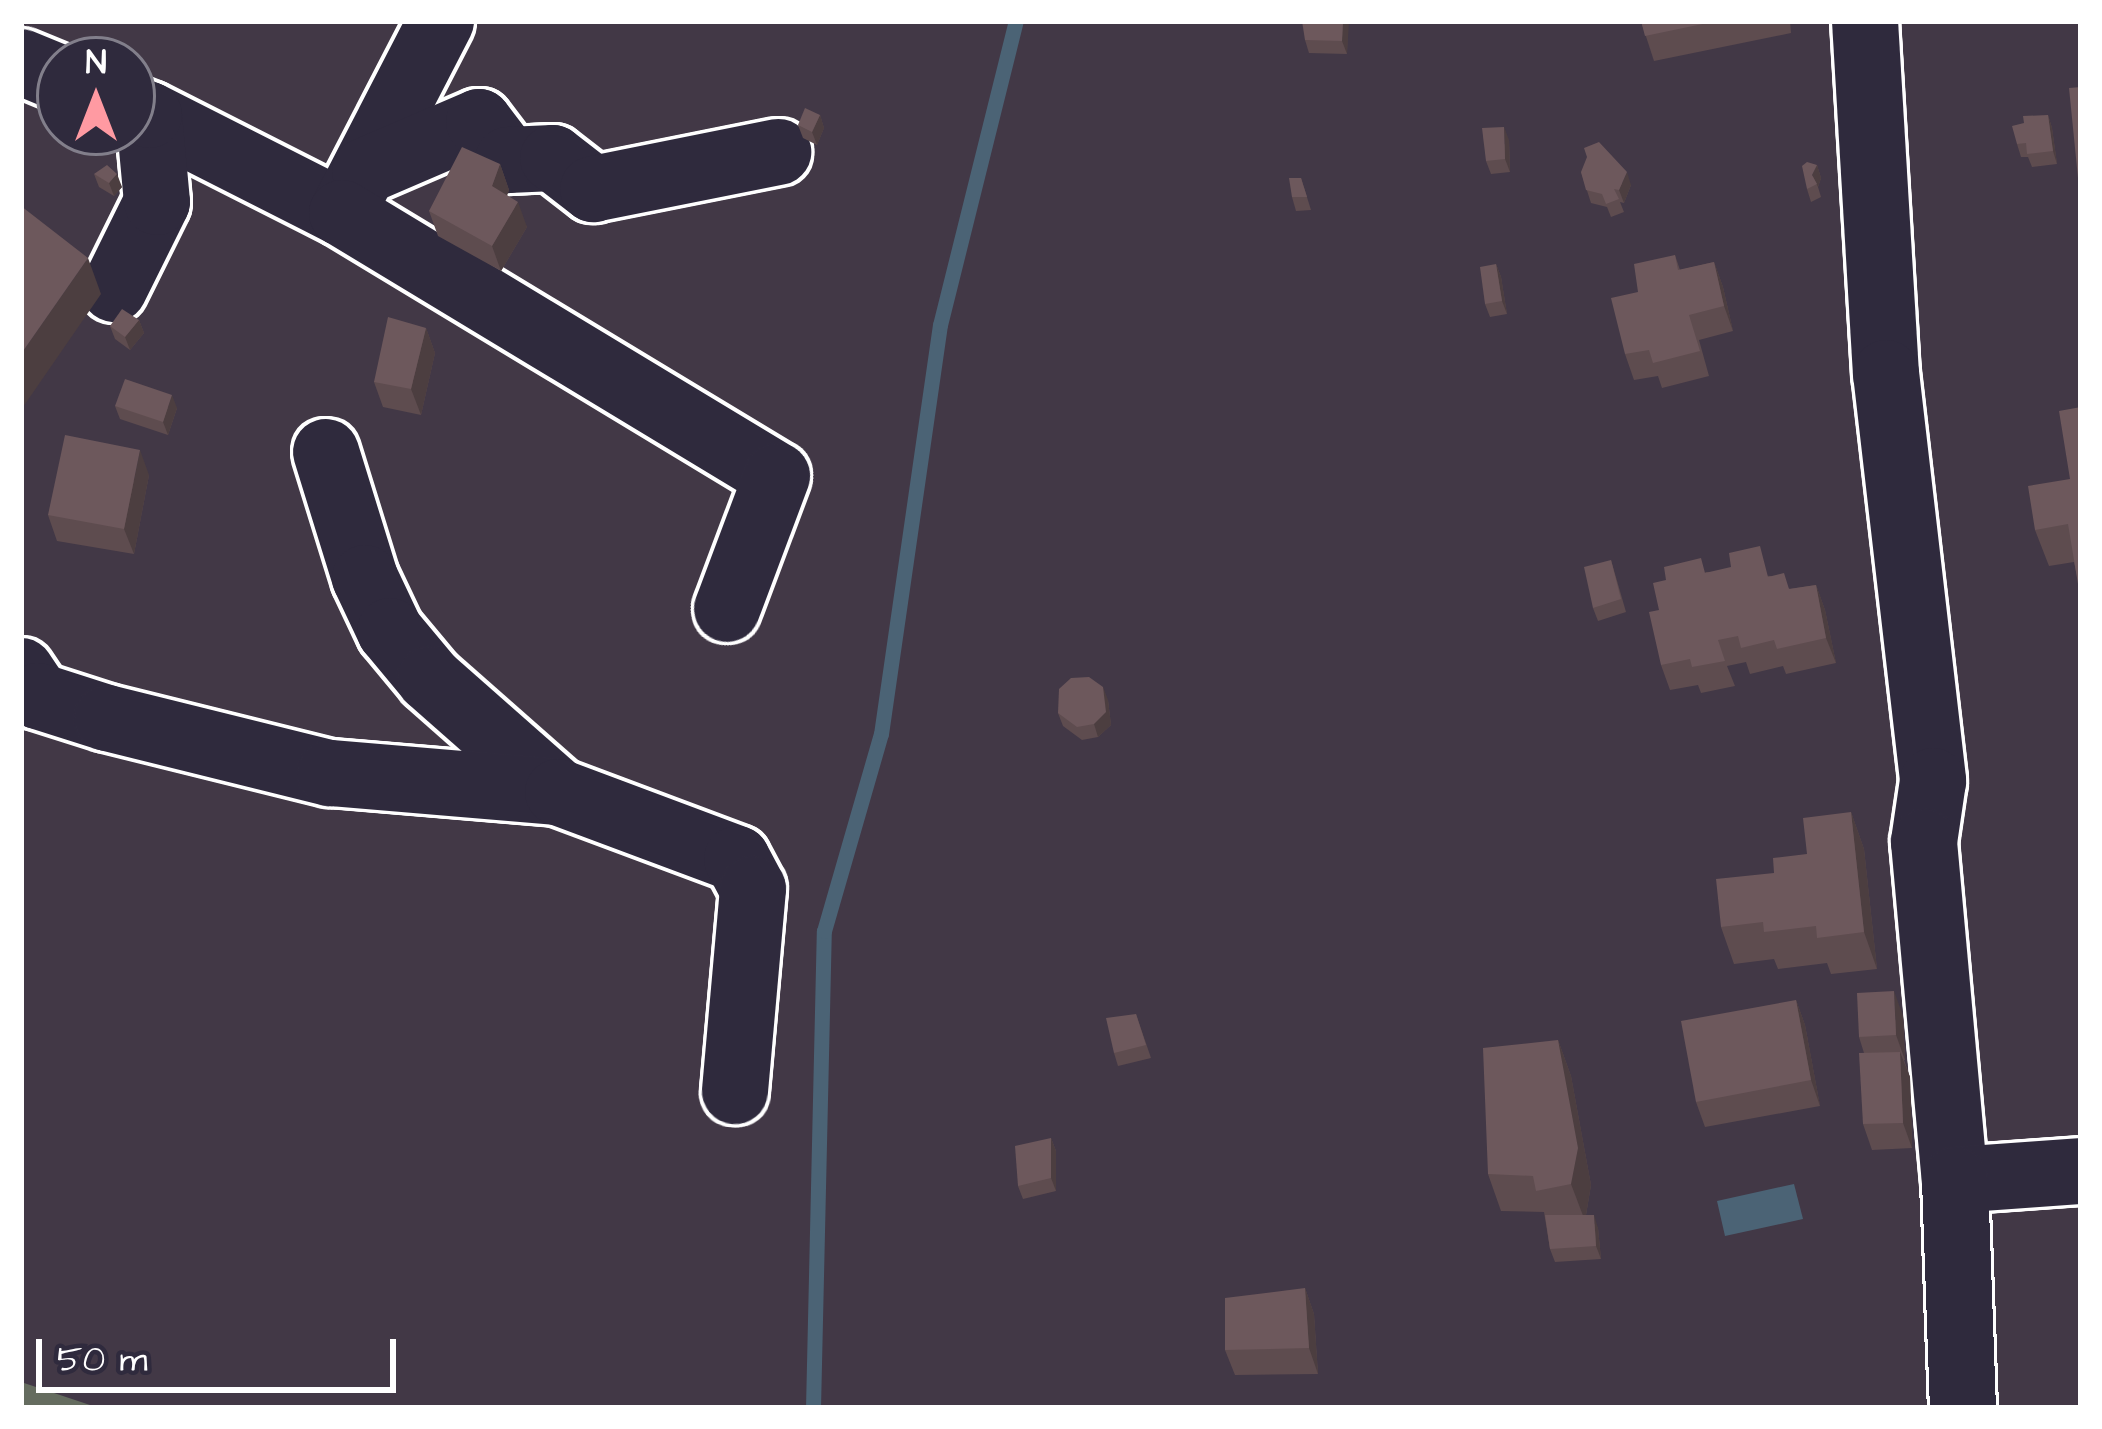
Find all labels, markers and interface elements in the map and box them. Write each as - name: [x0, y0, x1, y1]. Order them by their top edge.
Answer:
- north arrow: [36, 36, 156, 156]
- text: N: [86, 40, 106, 86]
- scale bar: [42, 1315, 402, 1389]
- text: 50 m: [57, 1334, 148, 1385]

